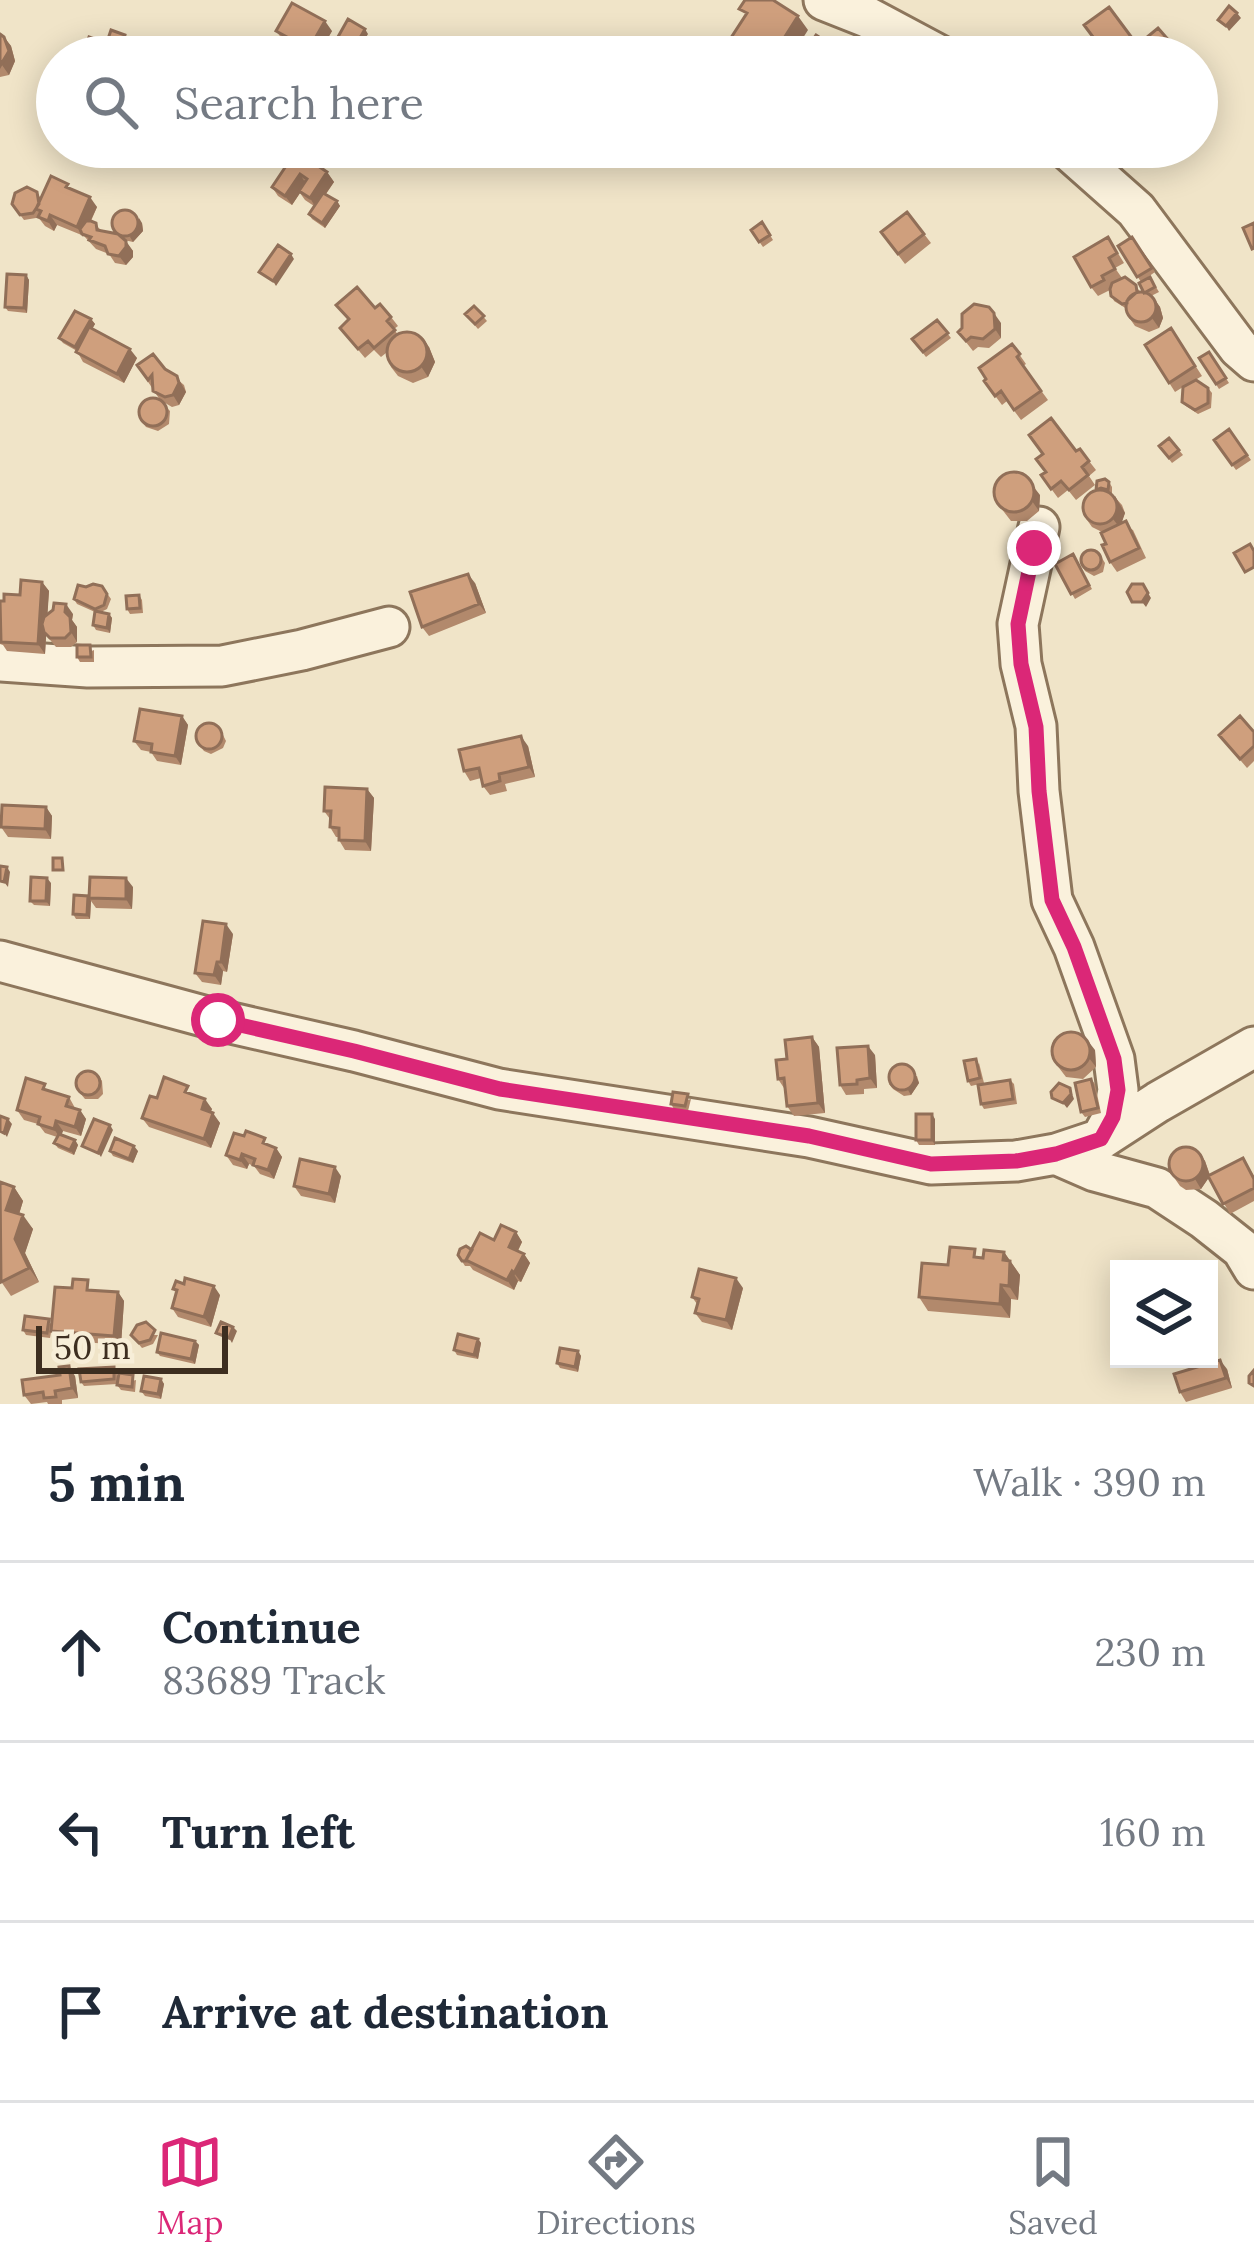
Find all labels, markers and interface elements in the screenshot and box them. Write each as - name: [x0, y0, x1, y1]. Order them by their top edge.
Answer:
- search box: [36, 36, 1218, 168]
- icon: search: [78, 69, 144, 135]
- text: Search here: [174, 74, 424, 131]
- route end: [1007, 521, 1061, 575]
- route start: [191, 993, 245, 1047]
- map controls: [1110, 1260, 1218, 1368]
- button: layers: [1110, 1260, 1218, 1368]
- scale bar: [36, 1320, 228, 1373]
- text: 50 m: [54, 1326, 131, 1368]
- text: 5 min: [48, 1450, 185, 1515]
- text: Walk · 390 m: [973, 1457, 1206, 1507]
- text: Continue: [162, 1598, 361, 1655]
- icon: ahead: [48, 1619, 114, 1685]
- text: 230 m: [1095, 1627, 1206, 1677]
- text: 83689 Track: [162, 1655, 385, 1705]
- icon: left: [48, 1799, 114, 1865]
- text: Turn left: [162, 1803, 355, 1860]
- text: 160 m: [1100, 1807, 1206, 1857]
- icon: arrive: [48, 1979, 114, 2045]
- text: Arrive at destination: [162, 1983, 609, 2040]
- tab: Map: [156, 2129, 223, 2243]
- tab: Directions: [536, 2129, 696, 2243]
- tab: Saved: [1008, 2129, 1098, 2243]

